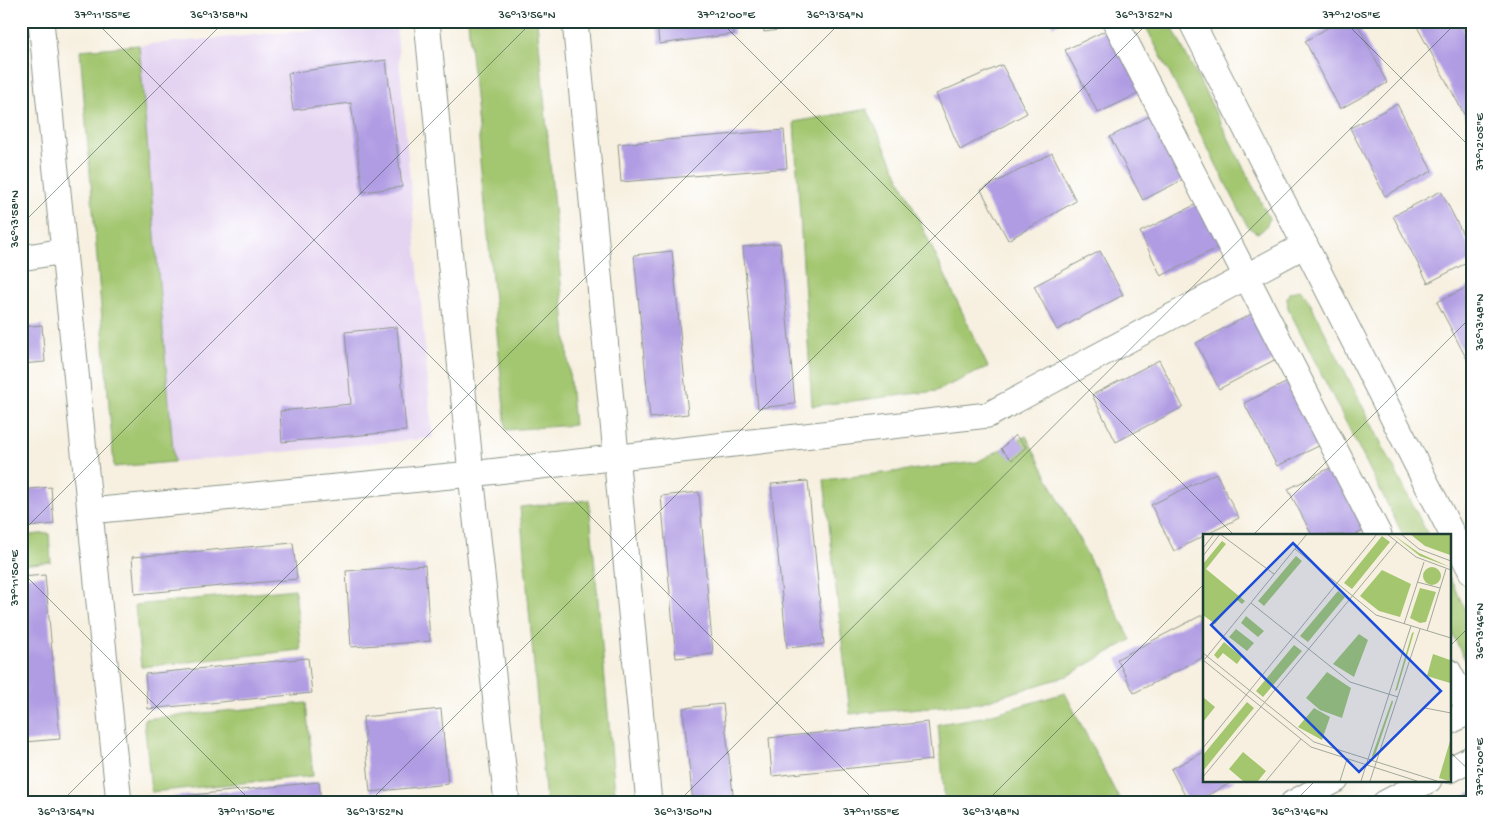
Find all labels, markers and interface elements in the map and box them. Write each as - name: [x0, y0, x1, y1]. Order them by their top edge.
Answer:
- text: 37°11'55"E: [73, 9, 130, 23]
- text: 36°13'58"N: [189, 9, 248, 23]
- text: 36°13'56"N: [497, 9, 556, 23]
- text: 37°12'00"E: [696, 9, 755, 23]
- text: 36°13'54"N: [806, 9, 863, 23]
- text: 36°13'52"N: [1115, 9, 1173, 23]
- text: 37°12'05"E: [1321, 9, 1380, 23]
- text: 37°12'05"E: [1474, 113, 1488, 172]
- text: 36°13'58"N: [9, 190, 23, 249]
- text: 36°13'48"N: [1474, 293, 1488, 351]
- inset map: [1203, 534, 1450, 782]
- text: 37°11'50"E: [9, 549, 23, 607]
- text: 36°13'46"N: [1474, 603, 1488, 660]
- text: 37°12'00"E: [1474, 738, 1488, 797]
- text: 36°13'54"N: [37, 806, 94, 820]
- text: 37°11'50"E: [217, 806, 275, 820]
- text: 36°13'52"N: [346, 806, 404, 820]
- text: 36°13'50"N: [653, 806, 712, 820]
- text: 37°11'55"E: [842, 806, 899, 820]
- text: 36°13'48"N: [962, 806, 1020, 820]
- text: 36°13'46"N: [1271, 806, 1328, 820]

